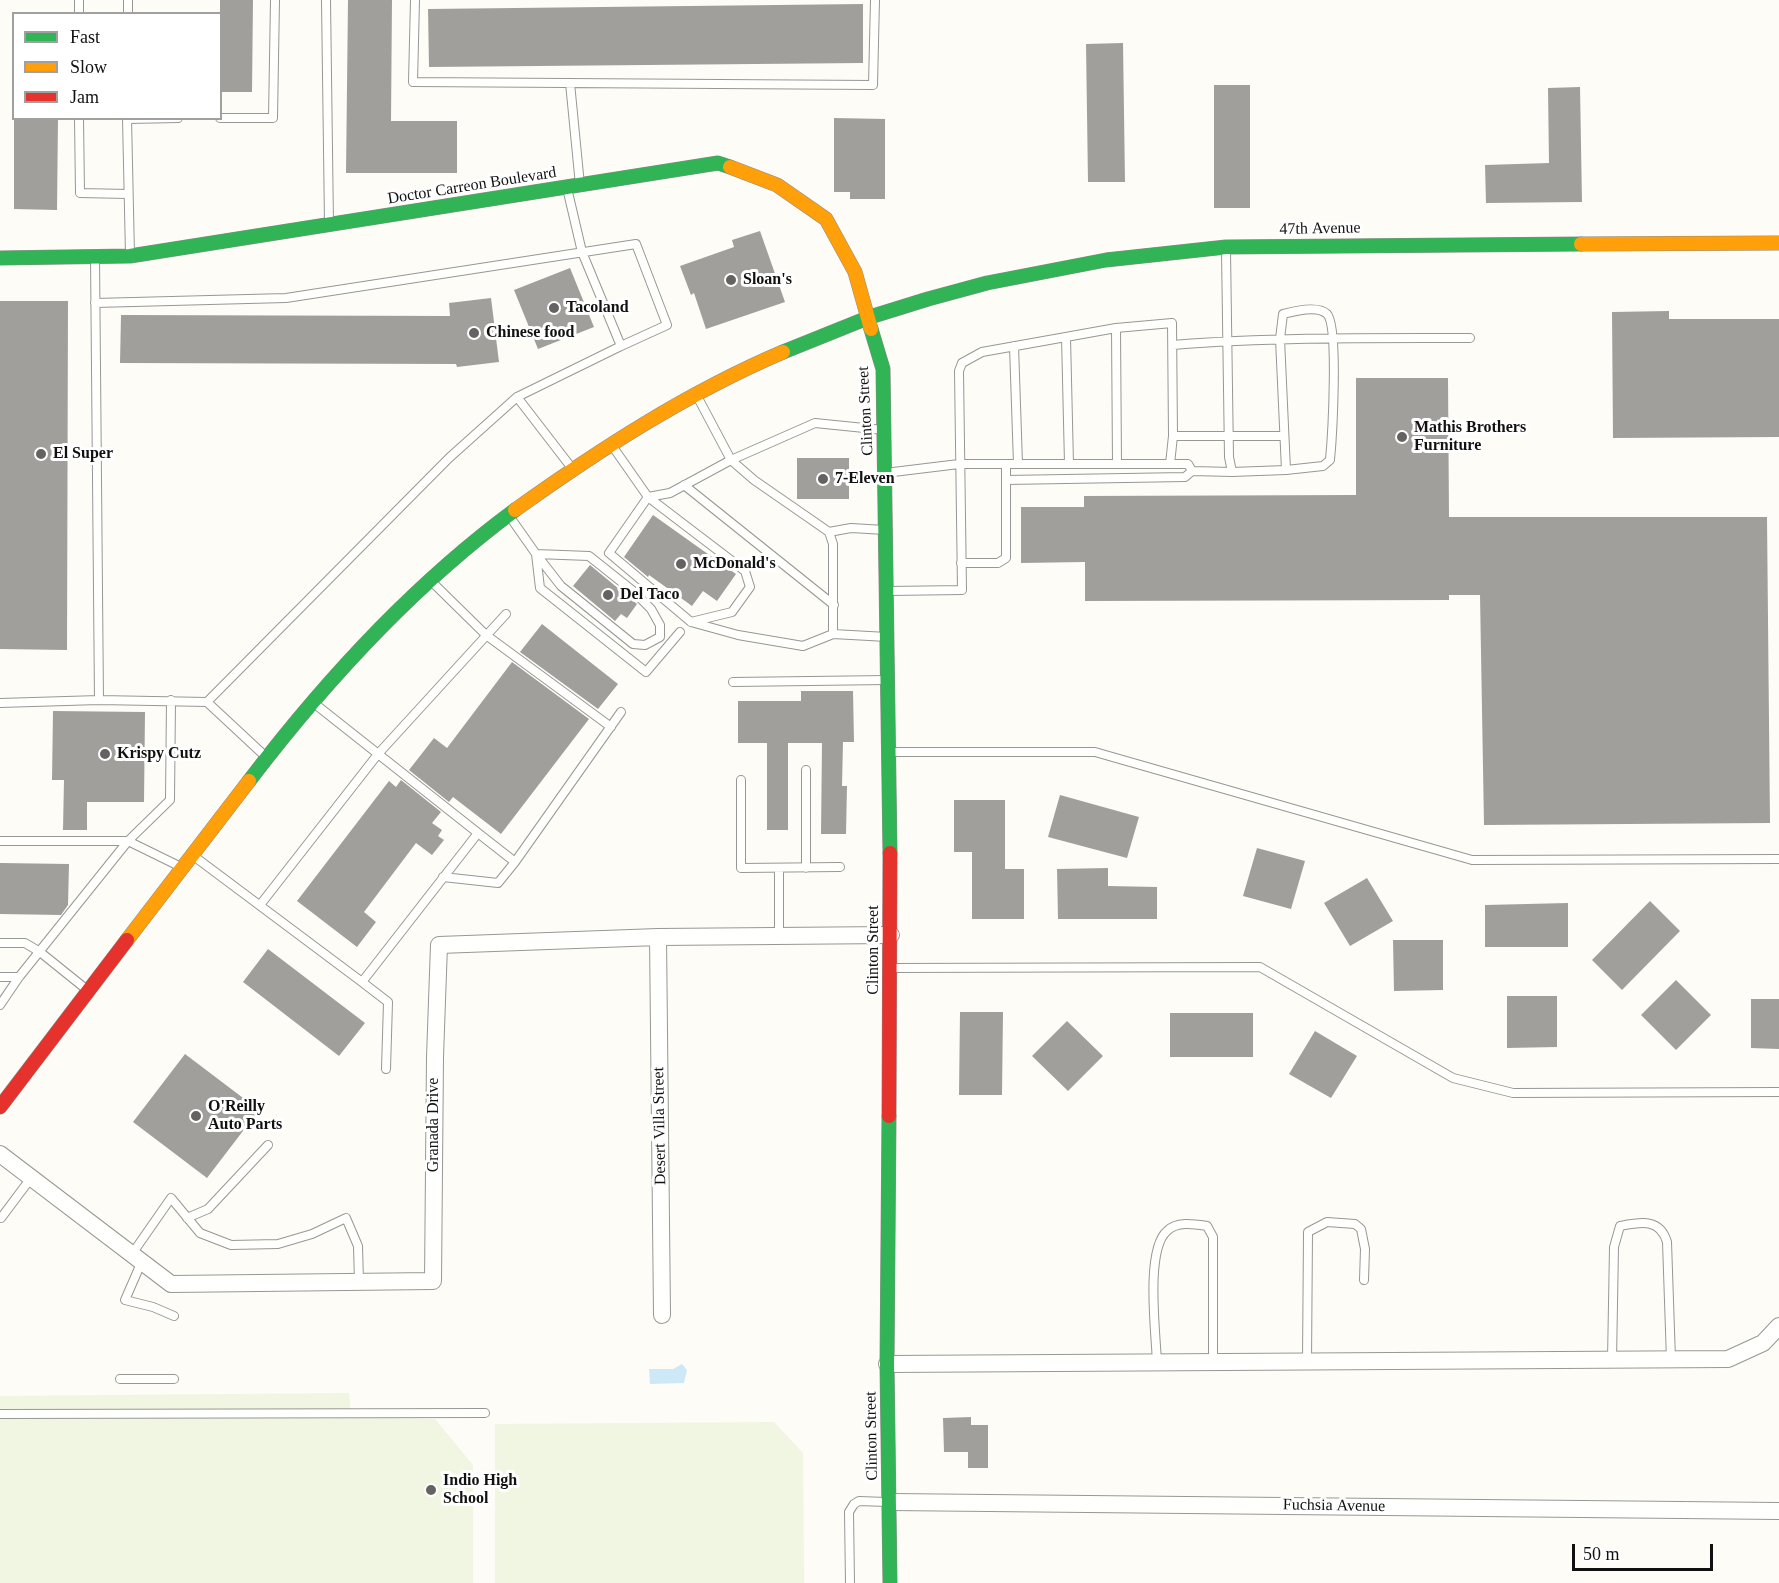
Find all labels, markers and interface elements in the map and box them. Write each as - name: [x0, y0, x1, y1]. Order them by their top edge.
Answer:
- legend: [12, 12, 222, 120]
- text: Fast: [70, 27, 100, 47]
- text: Slow: [70, 57, 107, 77]
- text: Jam: [70, 87, 99, 107]
- street label: Doctor Carreon Boulevard: [386, 163, 558, 209]
- street label: 47th Avenue: [1279, 219, 1361, 239]
- place label: Sloan's: [743, 270, 792, 290]
- marker: Sloan's: [724, 273, 738, 287]
- place label: Tacoland: [566, 298, 629, 318]
- marker: Tacoland: [547, 301, 561, 315]
- place label: Chinese food: [486, 323, 574, 343]
- marker: Chinese food: [467, 326, 481, 340]
- street label: Clinton Street: [854, 366, 878, 456]
- place label: Mathis Brothers Furniture: [1414, 418, 1526, 456]
- marker: Mathis Brothers Furniture: [1395, 430, 1409, 444]
- place label: El Super: [53, 444, 113, 464]
- marker: El Super: [34, 447, 48, 461]
- place label: 7-Eleven: [835, 469, 895, 489]
- marker: 7-Eleven: [816, 472, 830, 486]
- place label: McDonald's: [693, 554, 776, 574]
- marker: McDonald's: [674, 557, 688, 571]
- place label: Del Taco: [620, 585, 679, 605]
- marker: Del Taco: [601, 588, 615, 602]
- place label: Krispy Cutz: [117, 744, 201, 764]
- marker: Krispy Cutz: [98, 747, 112, 761]
- street label: Clinton Street: [864, 905, 884, 995]
- street label: Desert Villa Street: [649, 1067, 671, 1185]
- street label: Granada Drive: [424, 1078, 444, 1172]
- place label: O'Reilly Auto Parts: [208, 1097, 282, 1135]
- marker: O'Reilly Auto Parts: [189, 1109, 203, 1123]
- street label: Clinton Street: [862, 1391, 882, 1481]
- place label: Indio High School: [443, 1471, 517, 1509]
- marker: Indio High School: [424, 1483, 438, 1497]
- street label: Fuchsia Avenue: [1283, 1496, 1385, 1516]
- scale bar: [1575, 1532, 1716, 1570]
- text: 50 m: [1583, 1544, 1620, 1564]

